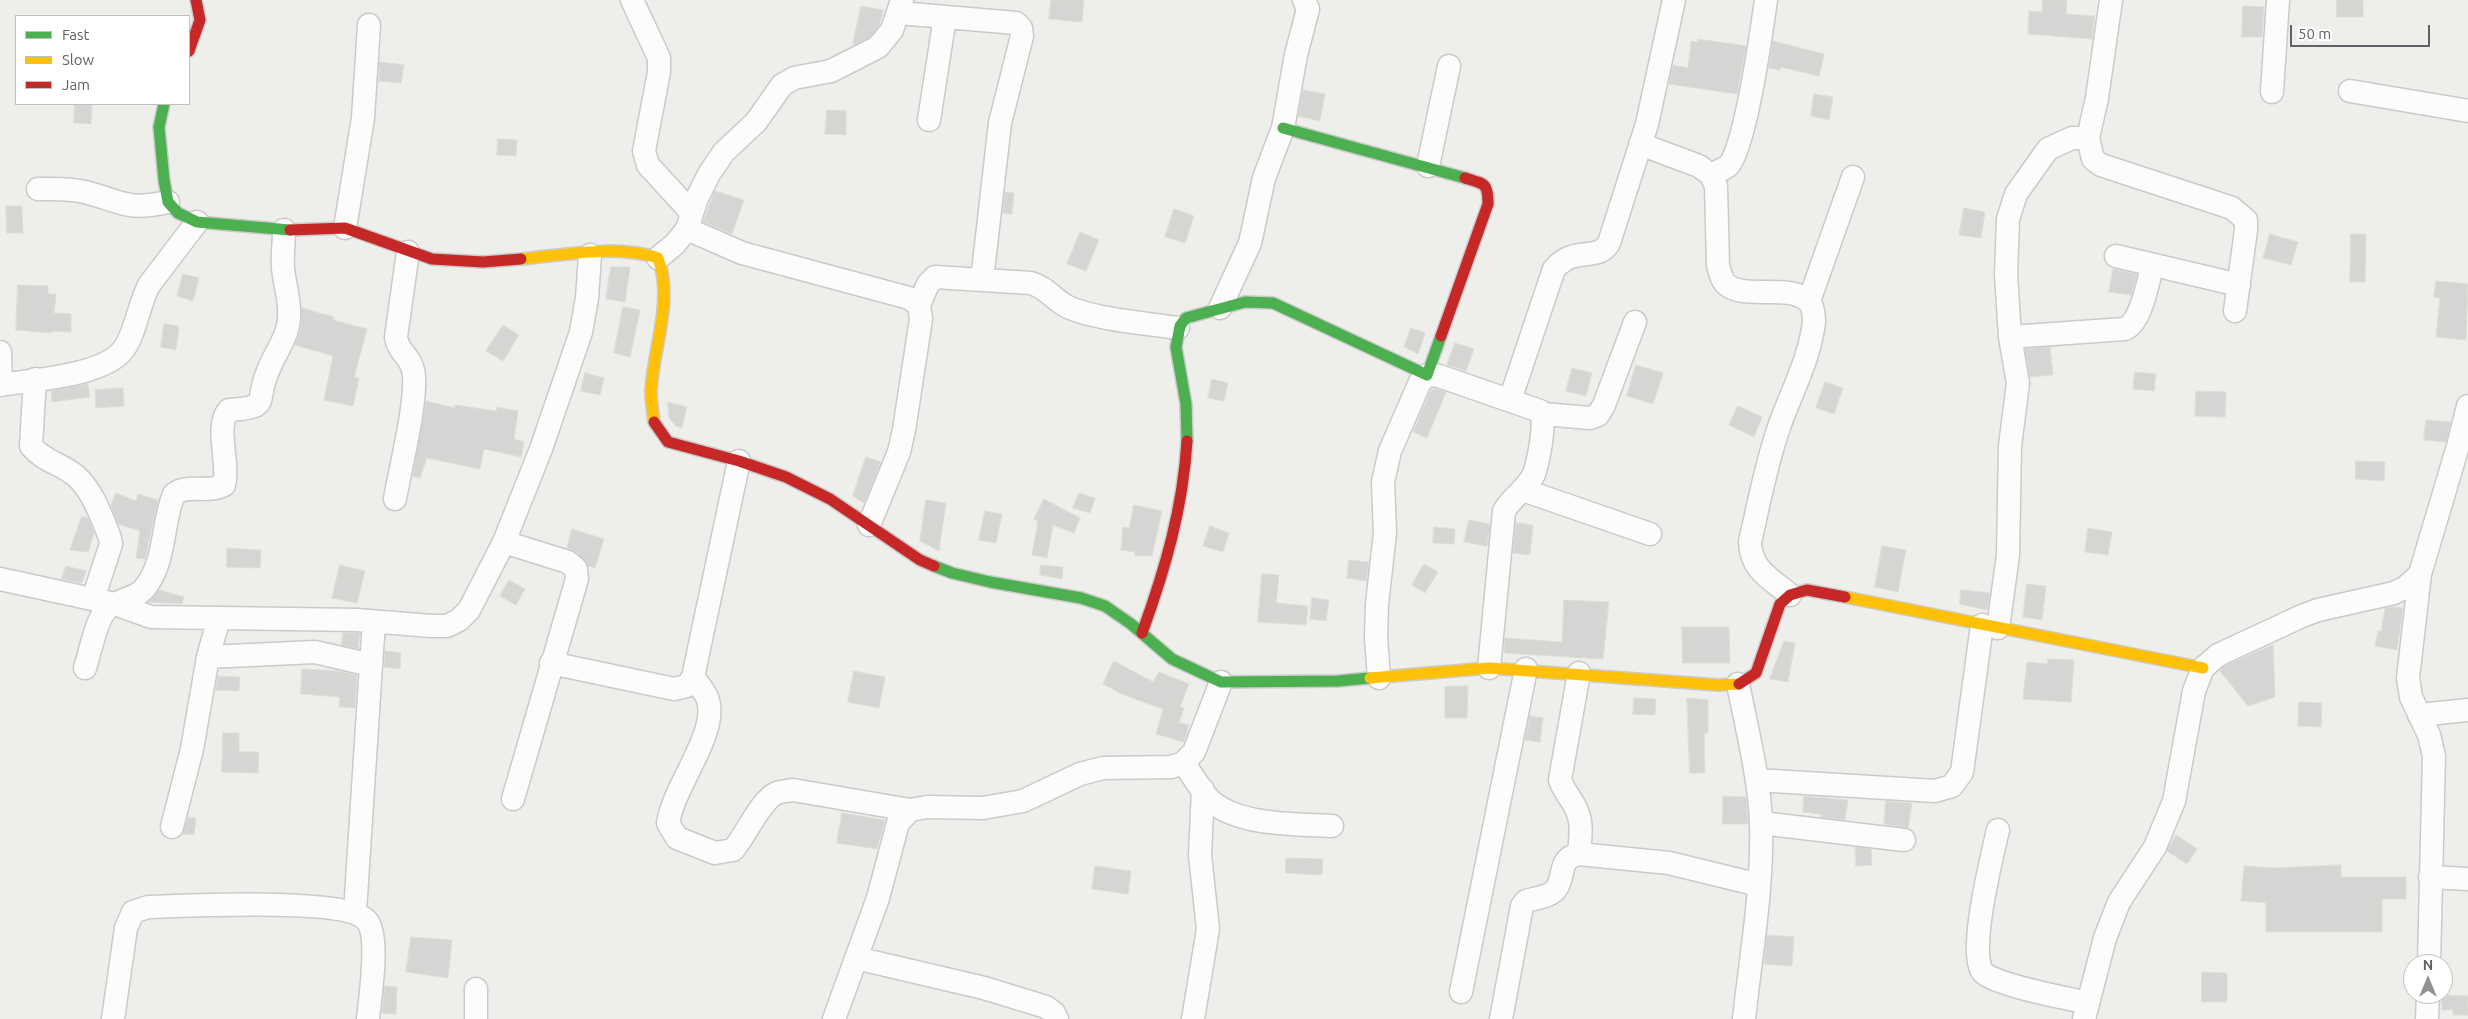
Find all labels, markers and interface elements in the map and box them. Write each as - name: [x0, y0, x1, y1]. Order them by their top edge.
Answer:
- legend: [15, 15, 190, 105]
- scale bar: [2293, 15, 2433, 47]
- text: 50 m: [2298, 25, 2331, 42]
- text: Fast: [62, 26, 89, 43]
- text: Slow: [62, 51, 94, 68]
- text: Jam: [62, 76, 90, 93]
- north arrow: [2403, 954, 2453, 1004]
- text: N: [2423, 957, 2433, 973]

